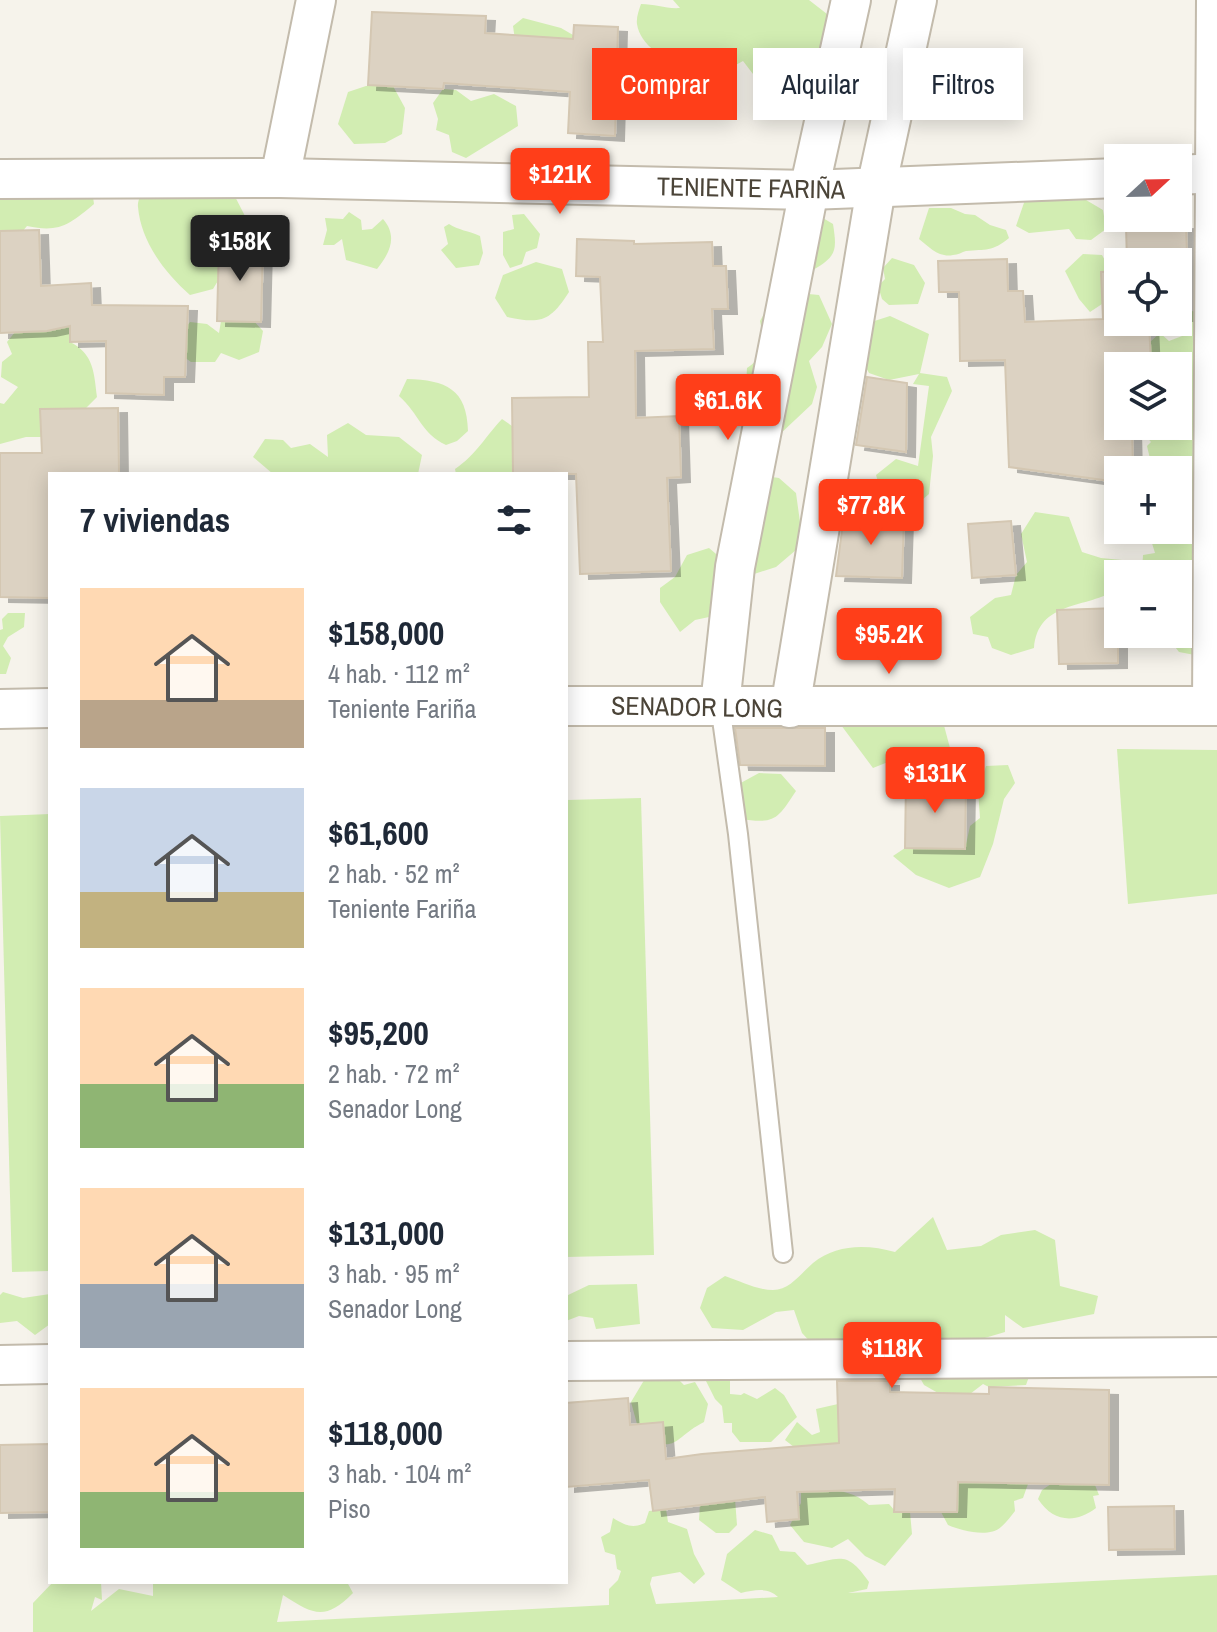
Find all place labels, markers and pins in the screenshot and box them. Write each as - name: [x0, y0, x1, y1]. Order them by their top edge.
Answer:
- pin: $121K: [504, 148, 616, 216]
- pin: $158K: [184, 215, 296, 283]
- pin: $61.6K: [663, 374, 793, 442]
- pin: $77.8K: [806, 479, 936, 547]
- pin: $95.2K: [824, 608, 954, 676]
- pin: $131K: [879, 747, 991, 815]
- pin: $118K: [836, 1322, 948, 1390]

